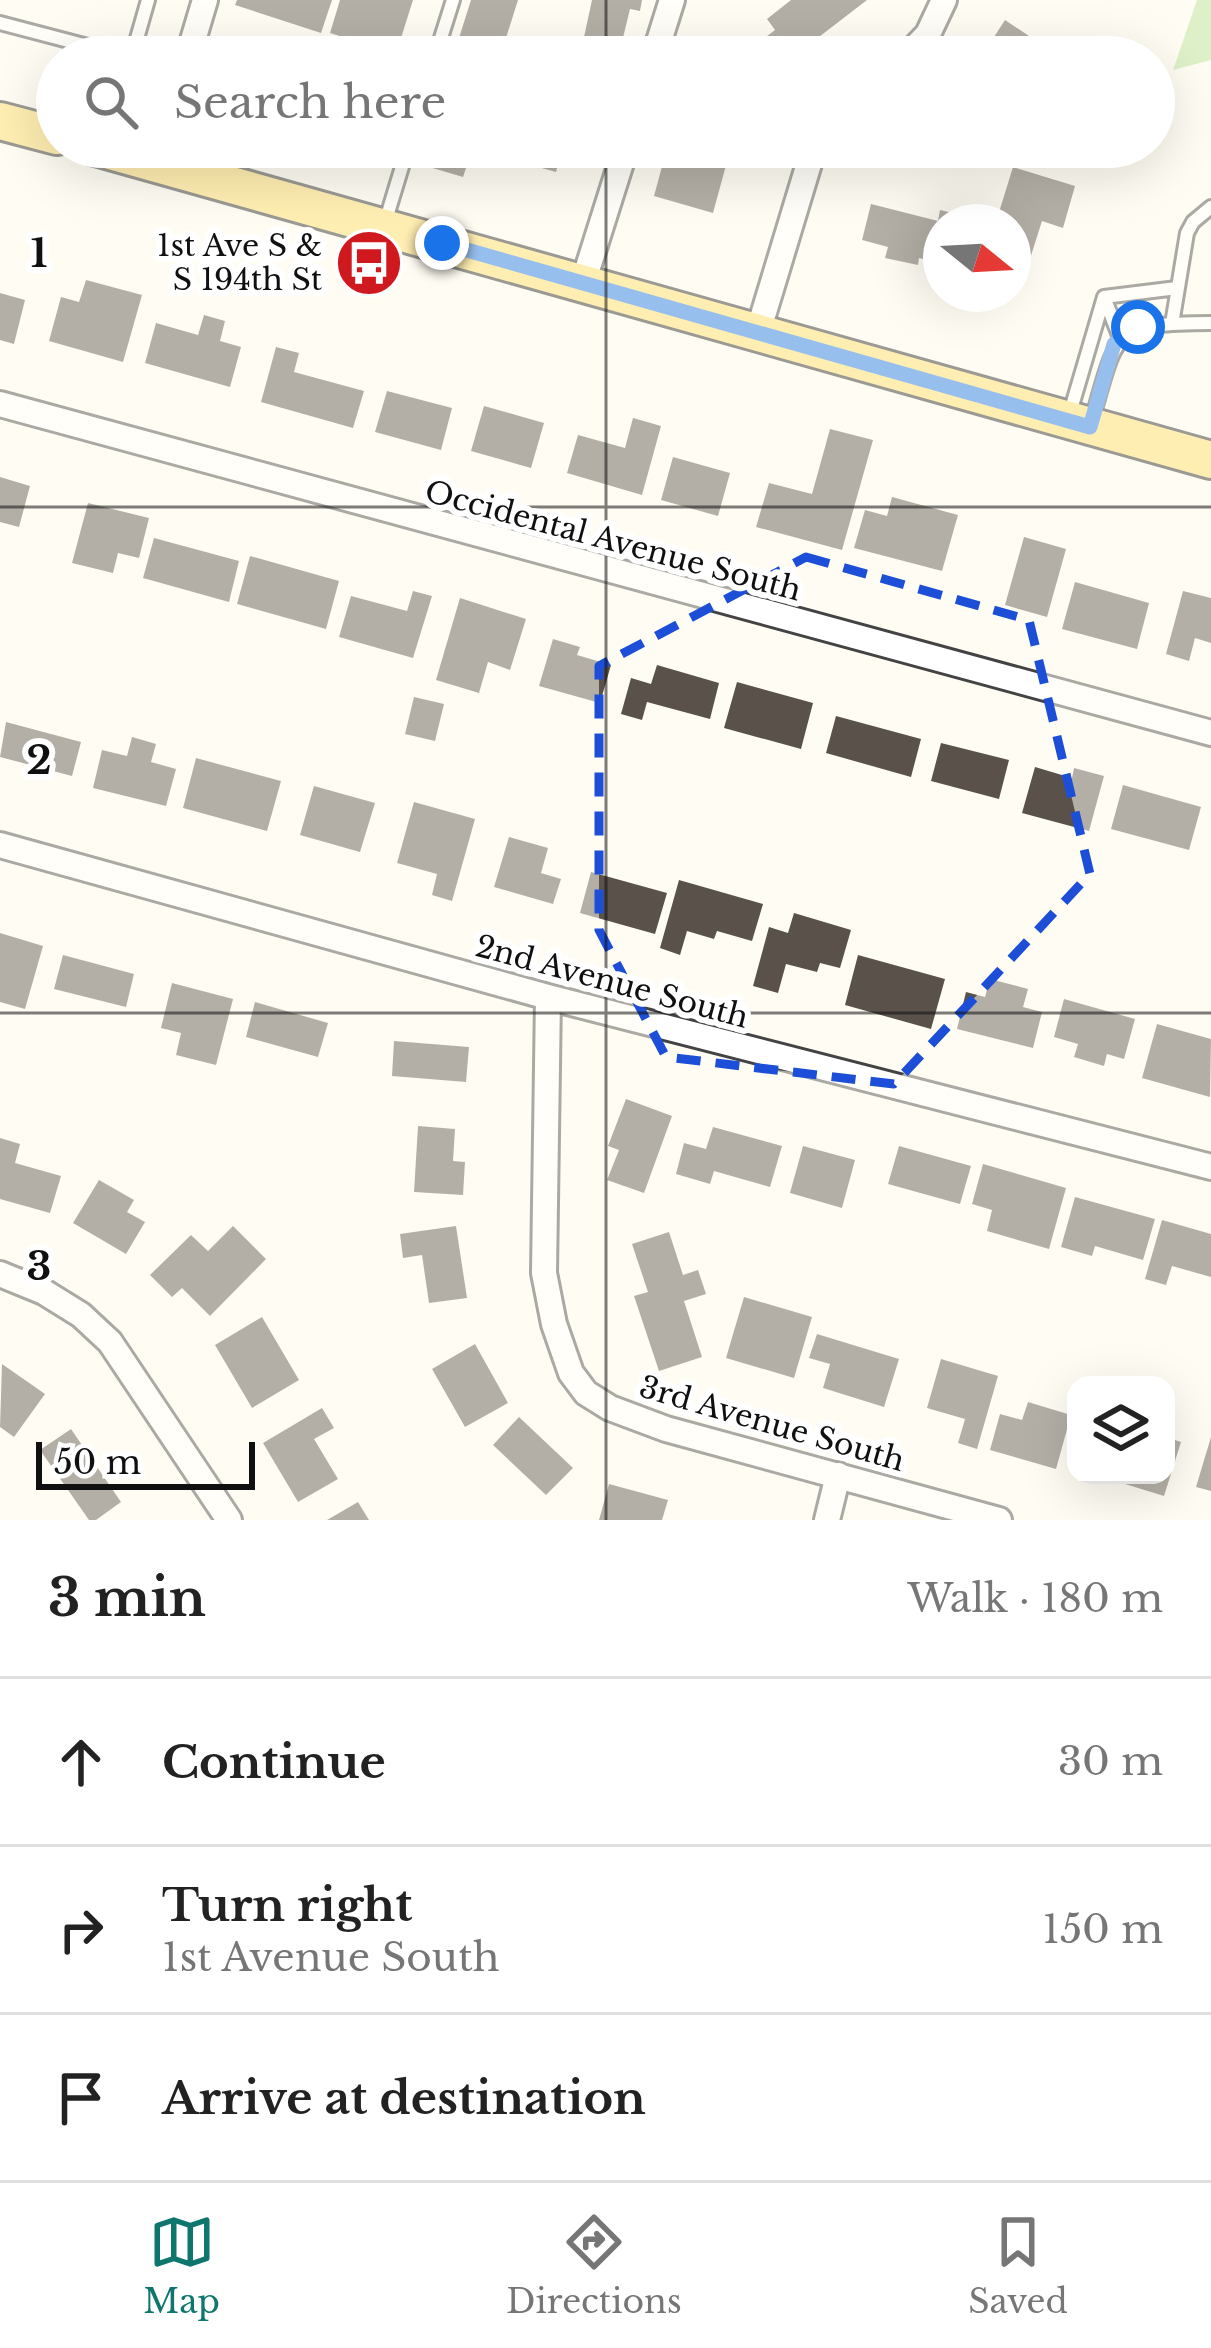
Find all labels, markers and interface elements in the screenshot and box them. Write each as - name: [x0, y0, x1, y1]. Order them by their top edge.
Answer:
- search box: [36, 36, 1175, 168]
- icon: search: [78, 69, 144, 135]
- text: Search here: [174, 74, 446, 130]
- north arrow: [923, 204, 1031, 312]
- route end: [415, 216, 469, 270]
- place label: 1st Ave S & S 194th St: [157, 227, 323, 298]
- bus stop icon: 1st Ave S & S 194th St: [334, 228, 404, 298]
- text: 1: [30, 229, 48, 278]
- route start: [1111, 300, 1165, 354]
- street label: Occidental Avenue South: [421, 472, 805, 609]
- text: 2: [26, 736, 52, 785]
- street label: 2nd Avenue South: [472, 927, 752, 1036]
- text: 3: [27, 1242, 51, 1291]
- street label: 3rd Avenue South: [635, 1368, 909, 1479]
- map controls: [1067, 1376, 1175, 1484]
- button: layers: [1067, 1376, 1175, 1484]
- scale bar: [36, 1436, 255, 1489]
- text: 50 m: [54, 1442, 141, 1483]
- text: 3 min: [48, 1567, 206, 1630]
- text: Walk · 180 m: [907, 1574, 1163, 1623]
- icon: ahead: [48, 1729, 114, 1795]
- text: Continue: [162, 1734, 386, 1790]
- text: 30 m: [1058, 1737, 1163, 1786]
- text: Turn right: [162, 1877, 412, 1933]
- icon: right: [48, 1897, 114, 1963]
- text: 150 m: [1043, 1905, 1163, 1954]
- text: 1st Avenue South: [162, 1933, 500, 1982]
- icon: arrive: [48, 2065, 114, 2131]
- text: Arrive at destination: [162, 2070, 646, 2126]
- tab: Map: [143, 2209, 220, 2322]
- tab: Directions: [506, 2209, 682, 2322]
- tab: Saved: [968, 2209, 1068, 2322]

